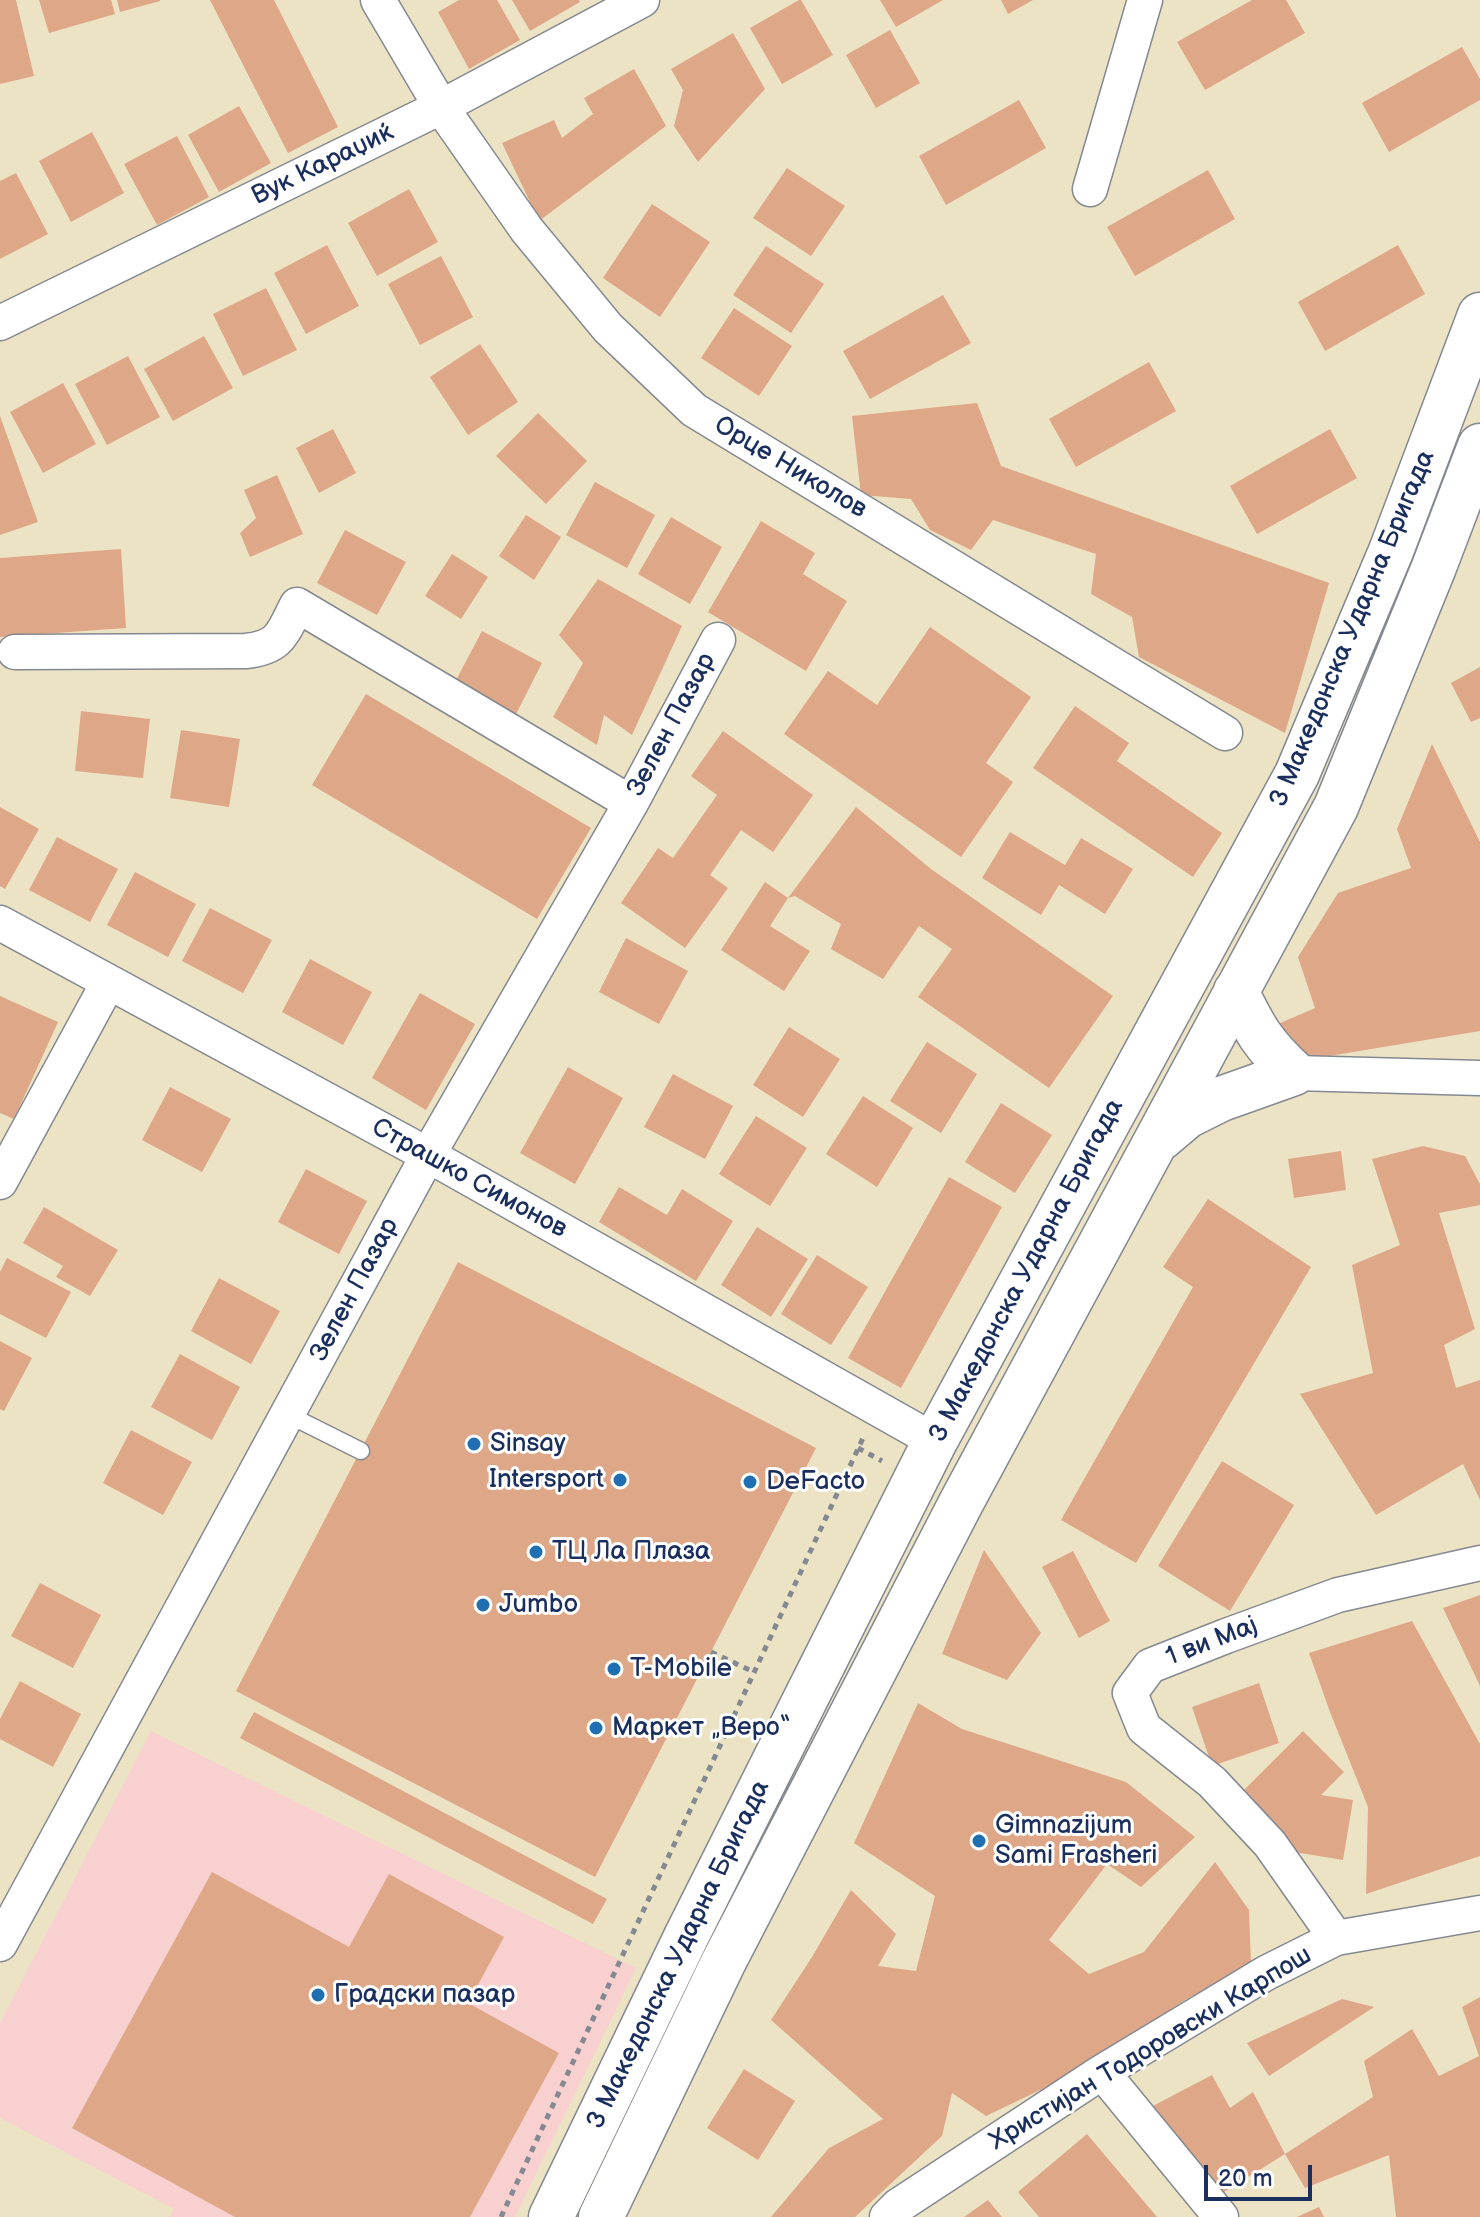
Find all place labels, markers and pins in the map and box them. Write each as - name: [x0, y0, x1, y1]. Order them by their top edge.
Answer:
- place label: Sinsay: [490, 1428, 566, 1460]
- marker: Sinsay: [465, 1435, 483, 1453]
- place label: Intersport: [489, 1464, 604, 1496]
- place label: DeFacto: [766, 1466, 865, 1498]
- marker: Intersport: [611, 1471, 629, 1489]
- marker: DeFacto: [741, 1473, 759, 1491]
- place label: ТЦ Ла Плаза: [552, 1536, 710, 1568]
- marker: ТЦ Ла Плаза: [527, 1543, 545, 1561]
- place label: Jumbo: [499, 1589, 578, 1621]
- marker: Jumbo: [474, 1596, 492, 1614]
- place label: T-Mobile: [630, 1653, 732, 1685]
- marker: T-Mobile: [605, 1660, 623, 1678]
- place label: Маркет „Веро“: [612, 1712, 791, 1744]
- marker: Маркет „Веро“: [587, 1719, 605, 1737]
- place label: Gimnazijum Sami Frasheri: [995, 1810, 1157, 1872]
- marker: Gimnazijum Sami Frasheri: [970, 1832, 988, 1850]
- place label: Градски пазар: [334, 1979, 515, 2011]
- marker: Градски пазар: [309, 1986, 327, 2004]

